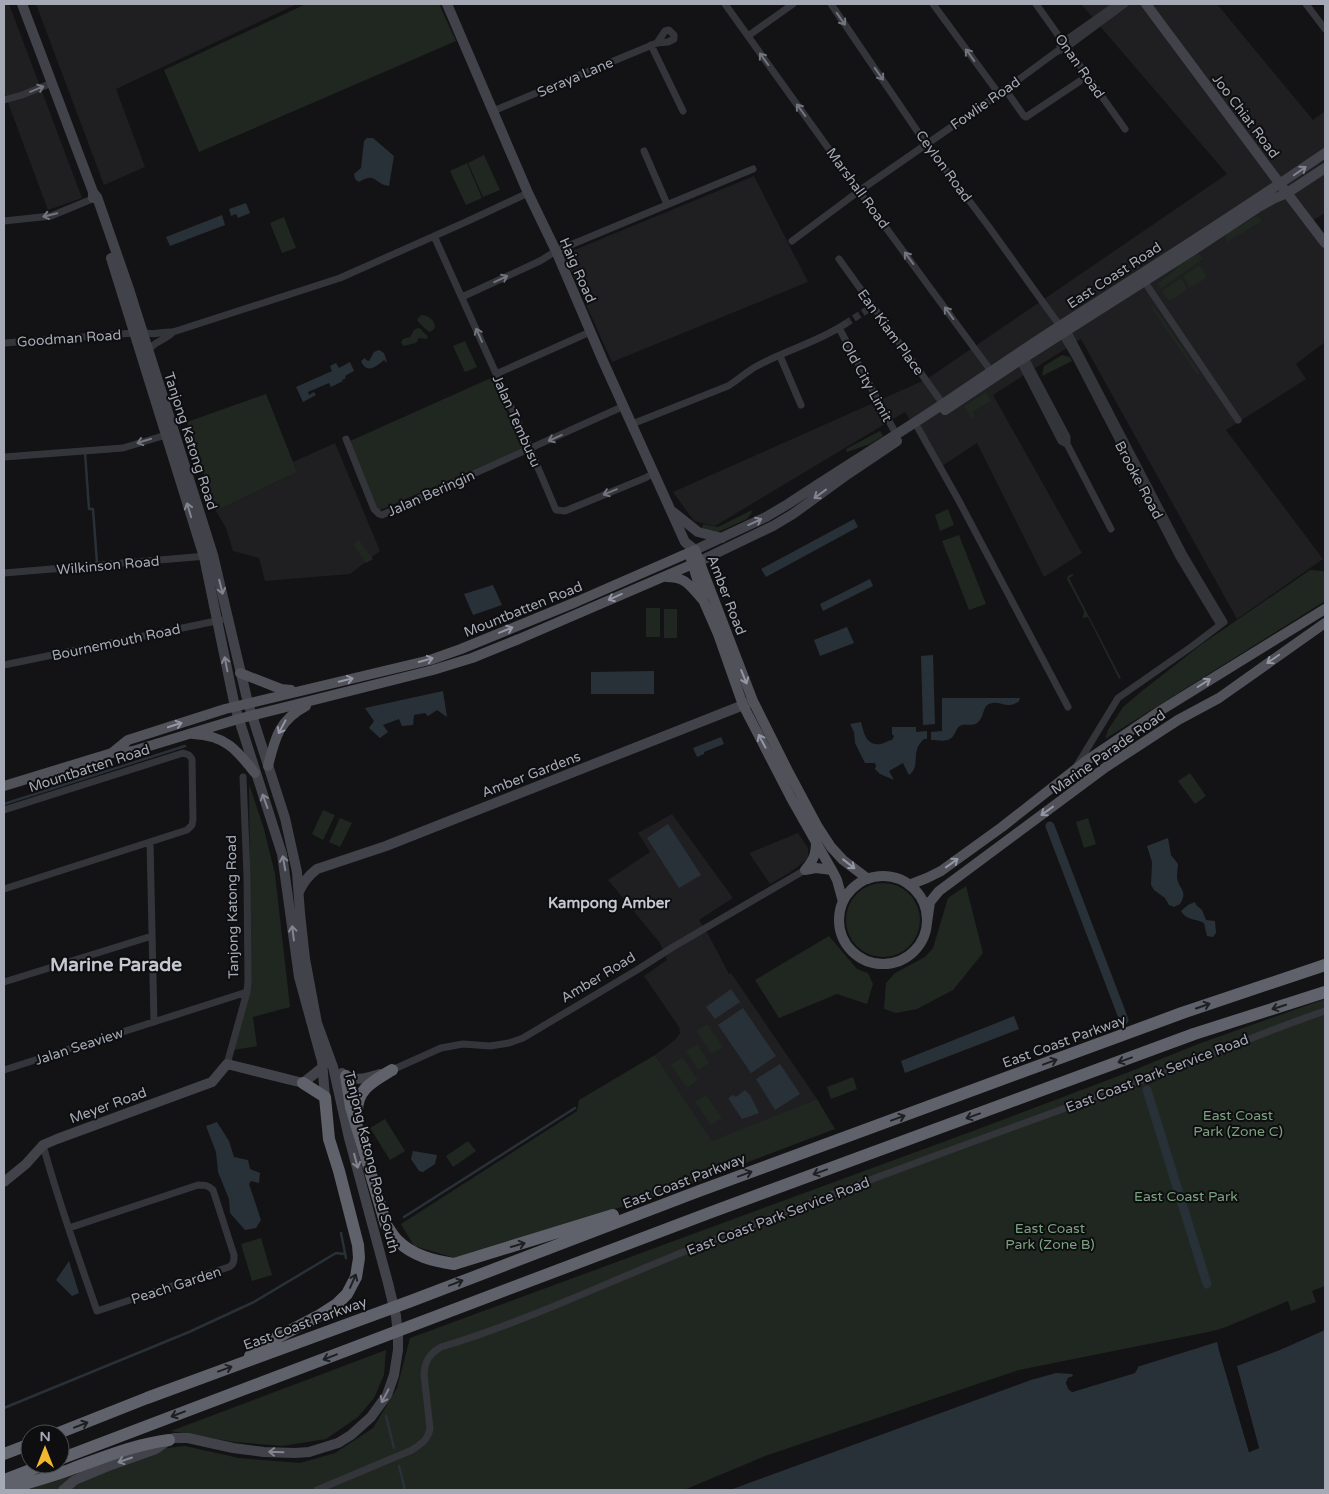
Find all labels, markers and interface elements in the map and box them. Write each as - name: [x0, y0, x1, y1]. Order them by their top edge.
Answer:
- one-way arrow: [836, 12, 846, 26]
- street label: Onan Road: [1051, 31, 1108, 102]
- one-way arrow: [965, 48, 975, 62]
- one-way arrow: [759, 52, 769, 66]
- street label: Seraya Lane: [535, 54, 616, 101]
- one-way arrow: [874, 67, 884, 81]
- street label: Joo Chiat Road: [1208, 71, 1283, 162]
- street label: Fowlie Road: [947, 73, 1023, 134]
- one-way arrow: [29, 84, 44, 94]
- one-way arrow: [796, 103, 806, 117]
- street label: Ceylon Road: [912, 127, 975, 205]
- street label: Marshall Road: [823, 145, 893, 232]
- one-way arrow: [1293, 166, 1307, 176]
- one-way arrow: [42, 211, 58, 220]
- street label: Haig Road: [556, 235, 599, 305]
- street label: East Coast Road: [1064, 239, 1165, 312]
- one-way arrow: [904, 251, 914, 265]
- one-way arrow: [493, 274, 508, 283]
- street label: Ean Kiam Place: [854, 286, 928, 379]
- one-way arrow: [943, 307, 954, 320]
- street label: Goodman Road: [16, 326, 122, 351]
- one-way arrow: [473, 328, 483, 343]
- street label: Old City Limit: [837, 338, 896, 425]
- street label: Tanjong Katong Road: [160, 370, 221, 512]
- street label: Jalan Tembusu: [489, 373, 544, 470]
- one-way arrow: [548, 433, 563, 443]
- one-way arrow: [137, 437, 153, 447]
- street label: Brooke Road: [1111, 438, 1166, 522]
- street label: Jalan Beringin: [385, 467, 477, 520]
- one-way arrow: [603, 488, 618, 498]
- one-way arrow: [813, 489, 827, 499]
- one-way arrow: [184, 503, 193, 518]
- one-way arrow: [747, 517, 762, 526]
- street label: Wilkinson Road: [56, 553, 160, 578]
- street label: Amber Road: [704, 553, 750, 638]
- one-way arrow: [217, 578, 226, 594]
- street label: Mountbatten Road: [461, 578, 585, 641]
- one-way arrow: [608, 592, 623, 602]
- street label: Bournemouth Road: [50, 621, 182, 664]
- one-way arrow: [498, 625, 513, 635]
- one-way arrow: [1267, 653, 1280, 664]
- one-way arrow: [418, 655, 434, 665]
- one-way arrow: [221, 656, 230, 672]
- one-way arrow: [740, 669, 749, 684]
- one-way arrow: [338, 675, 354, 684]
- one-way arrow: [1197, 678, 1211, 688]
- street label: Marine Parade Road: [1048, 706, 1169, 798]
- one-way arrow: [277, 719, 286, 734]
- one-way arrow: [167, 720, 183, 730]
- one-way arrow: [757, 735, 767, 749]
- street label: Mountbatten Road: [26, 741, 152, 796]
- street label: Amber Gardens: [479, 748, 583, 801]
- one-way arrow: [260, 794, 269, 809]
- one-way arrow: [1040, 806, 1054, 816]
- street label: Tanjong Katong Road: [223, 835, 242, 979]
- one-way arrow: [278, 855, 288, 871]
- one-way arrow: [842, 858, 855, 869]
- one-way arrow: [945, 858, 959, 868]
- district label: Kampong Amber: [548, 894, 670, 913]
- one-way arrow: [288, 925, 298, 941]
- street label: Amber Road: [558, 948, 639, 1006]
- district label: Marine Parade: [50, 954, 182, 976]
- one-way arrow: [1195, 1001, 1210, 1010]
- one-way arrow: [1271, 1002, 1287, 1012]
- street label: East Coast Parkway: [1000, 1011, 1129, 1072]
- street label: Jalan Seaview: [33, 1024, 126, 1069]
- street label: East Coast Park Service Road: [1063, 1031, 1251, 1116]
- one-way arrow: [1118, 1056, 1134, 1065]
- one-way arrow: [1042, 1057, 1057, 1066]
- street label: Tanjong Katong Road South: [341, 1069, 402, 1255]
- street label: Meyer Road: [67, 1084, 149, 1127]
- park label: East Coast Park (Zone C): [1193, 1107, 1283, 1140]
- one-way arrow: [966, 1112, 981, 1121]
- one-way arrow: [889, 1113, 905, 1122]
- street label: East Coast Parkway: [620, 1150, 748, 1213]
- one-way arrow: [351, 1153, 361, 1169]
- one-way arrow: [813, 1168, 828, 1177]
- one-way arrow: [737, 1169, 752, 1178]
- street label: East Coast Park Service Road: [684, 1174, 872, 1259]
- park label: East Coast Park: [1134, 1188, 1238, 1205]
- park label: East Coast Park (Zone B): [1005, 1220, 1095, 1253]
- one-way arrow: [509, 1239, 525, 1249]
- street label: Peach Garden: [129, 1263, 223, 1308]
- one-way arrow: [349, 1274, 359, 1289]
- one-way arrow: [448, 1278, 463, 1287]
- street label: East Coast Parkway: [241, 1293, 370, 1354]
- one-way arrow: [323, 1353, 338, 1362]
- one-way arrow: [217, 1364, 232, 1373]
- one-way arrow: [380, 1389, 390, 1404]
- one-way arrow: [171, 1410, 186, 1419]
- one-way arrow: [72, 1420, 88, 1429]
- north arrow: [20, 1424, 70, 1474]
- text: N: [39, 1428, 51, 1445]
- one-way arrow: [268, 1448, 284, 1457]
- one-way arrow: [118, 1456, 133, 1465]

